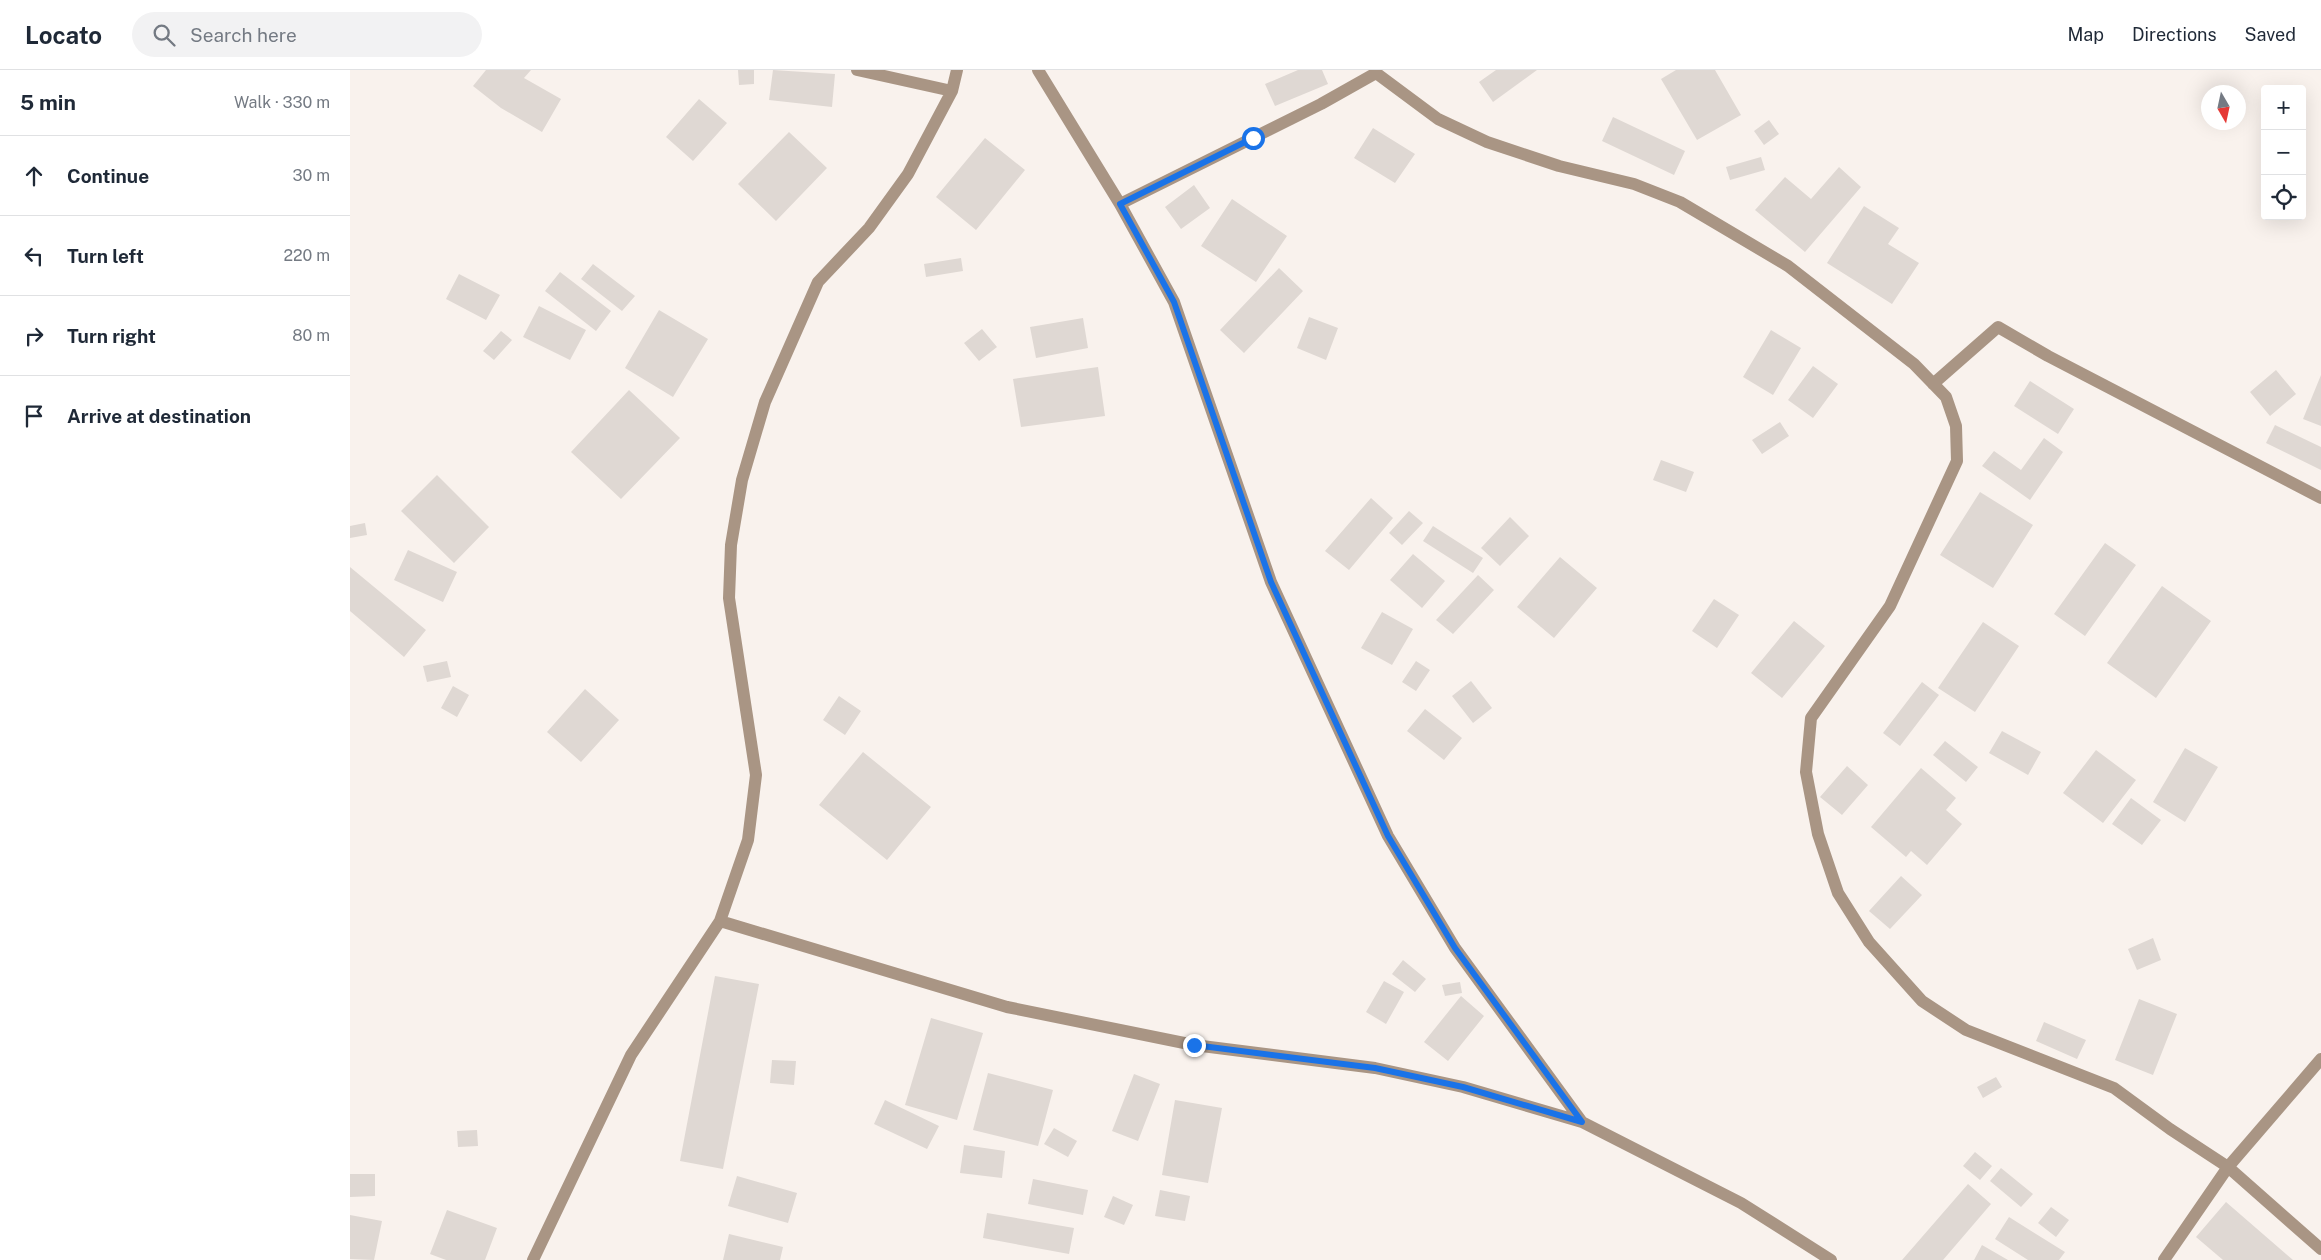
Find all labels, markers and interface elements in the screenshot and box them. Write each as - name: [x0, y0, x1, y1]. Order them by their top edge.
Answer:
- search box: [132, 12, 482, 57]
- text: Locato: [25, 21, 102, 49]
- icon: search: [150, 21, 178, 49]
- text: Search here: [190, 24, 297, 46]
- text: Map: [2067, 24, 2104, 45]
- text: Directions: [2132, 24, 2217, 45]
- text: Saved: [2245, 24, 2296, 45]
- north arrow: [2201, 85, 2246, 130]
- map controls: [2261, 85, 2306, 220]
- button: +: [2261, 85, 2306, 130]
- text: 5 min: [20, 90, 76, 115]
- text: Walk · 330 m: [234, 93, 330, 112]
- route start: [1242, 127, 1265, 150]
- button: −: [2261, 130, 2306, 175]
- icon: ahead: [20, 162, 48, 190]
- text: Continue: [67, 165, 149, 187]
- text: 30 m: [293, 166, 330, 185]
- button: locate: [2261, 175, 2306, 220]
- icon: left: [20, 242, 48, 270]
- text: Turn left: [67, 245, 144, 267]
- text: 220 m: [283, 246, 330, 265]
- icon: right: [20, 322, 48, 350]
- text: Turn right: [67, 325, 156, 347]
- text: 80 m: [292, 326, 330, 345]
- icon: arrive: [20, 402, 48, 430]
- text: Arrive at destination: [67, 405, 251, 427]
- route end: [1183, 1034, 1206, 1057]

